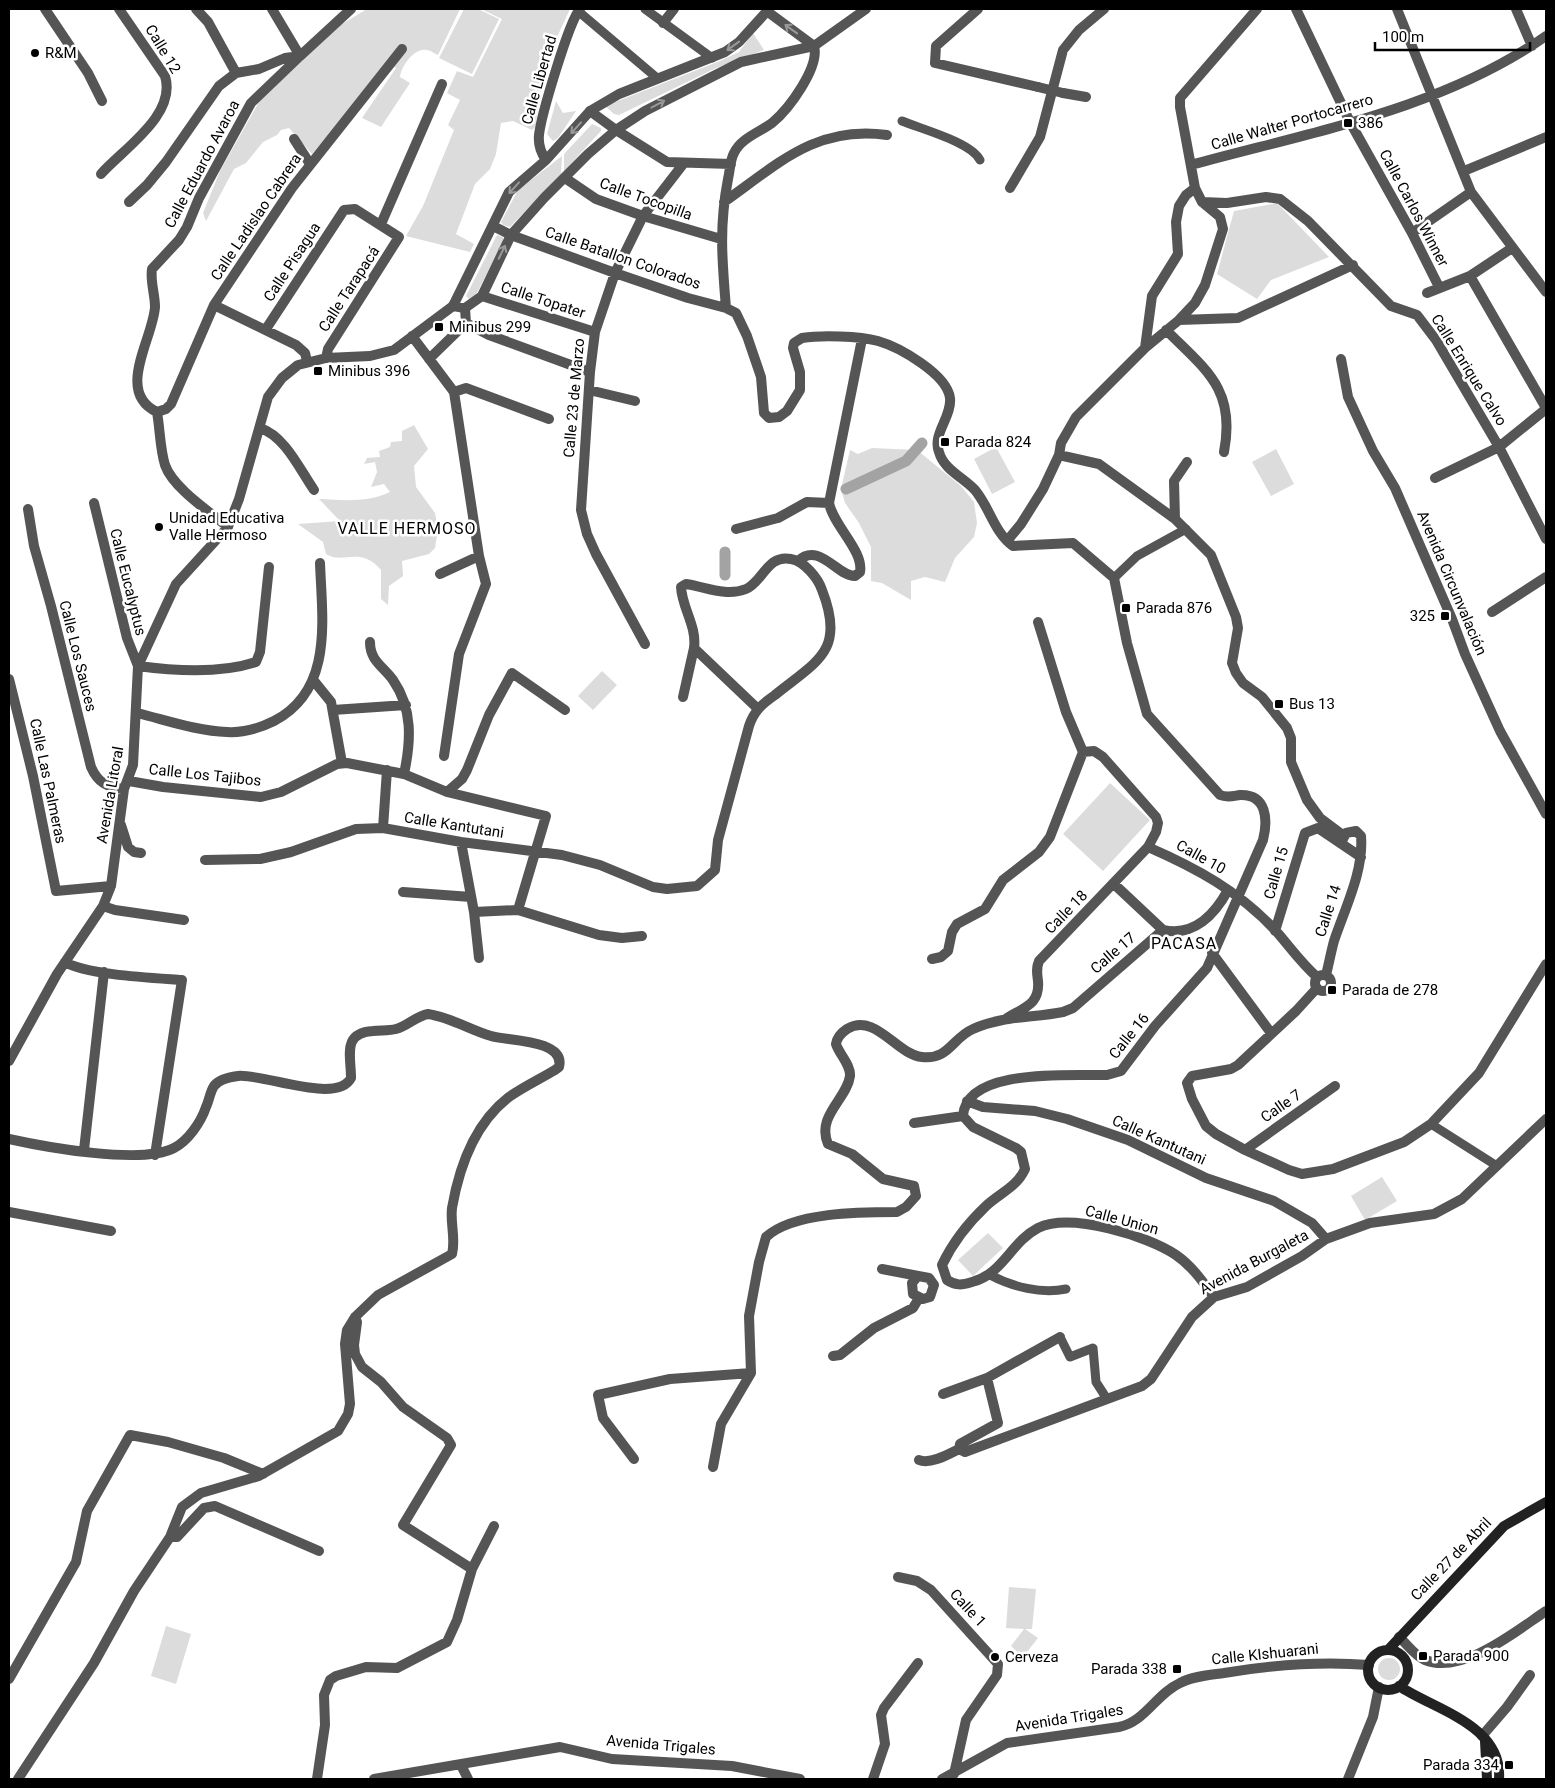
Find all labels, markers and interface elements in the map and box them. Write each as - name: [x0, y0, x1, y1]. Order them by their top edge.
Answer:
- scale bar: [1375, 20, 1530, 52]
- street label: Calle 12: [141, 21, 185, 77]
- one-way arrow: [784, 24, 798, 34]
- text: 100 m: [1382, 28, 1424, 46]
- street label: Calle Libertad: [518, 33, 560, 127]
- one-way arrow: [726, 41, 740, 51]
- place label: R&M: [45, 44, 77, 62]
- marker: R&M: [29, 47, 41, 59]
- street label: Calle Walter Portocarrero: [1209, 90, 1375, 154]
- street label: Calle Eduardo Avaroa: [161, 97, 243, 231]
- one-way arrow: [650, 99, 664, 109]
- place label: 386: [1358, 114, 1383, 132]
- marker: 386: [1342, 117, 1354, 129]
- one-way arrow: [570, 121, 581, 134]
- street label: Calle Carlos Winner: [1376, 146, 1452, 270]
- street label: Calle Ladislao Cabrera: [207, 150, 305, 284]
- street label: Calle Tocopilla: [597, 174, 695, 224]
- one-way arrow: [508, 182, 519, 195]
- street label: Calle Pisagua: [260, 219, 324, 305]
- street label: Calle Batallon Colorados: [543, 223, 703, 293]
- street label: Calle Tarapacá: [315, 243, 383, 335]
- one-way arrow: [498, 245, 507, 260]
- street label: Calle Topater: [498, 278, 588, 322]
- street label: Calle Enrique Calvo: [1427, 311, 1511, 429]
- place label: Minibus 299: [449, 318, 531, 336]
- marker: Minibus 299: [433, 321, 445, 333]
- street label: Calle 23 de Marzo: [560, 338, 588, 458]
- place label: Minibus 396: [328, 362, 410, 380]
- marker: Minibus 396: [312, 365, 324, 377]
- place label: Parada 824: [955, 433, 1032, 451]
- marker: Parada 824: [939, 436, 951, 448]
- street label: Avenida Circunvalación: [1413, 508, 1491, 658]
- place label: Unidad Educativa Valle Hermoso: [169, 509, 284, 544]
- district label: VALLE HERMOSO: [337, 519, 477, 538]
- marker: Unidad Educativa Valle Hermoso: [153, 521, 165, 533]
- street label: Calle Eucalyptus: [106, 527, 150, 637]
- street label: Calle Los Sauces: [55, 599, 101, 713]
- place label: Parada 876: [1136, 599, 1212, 617]
- marker: Parada 876: [1120, 602, 1132, 614]
- place label: 325: [1410, 607, 1435, 625]
- marker: 325: [1439, 610, 1451, 622]
- place label: Bus 13: [1289, 695, 1335, 713]
- marker: Bus 13: [1273, 698, 1285, 710]
- street label: Calle Las Palmeras: [26, 717, 70, 845]
- street label: Avenida Litoral: [93, 745, 127, 845]
- street label: Calle Los Tajibos: [148, 760, 262, 790]
- street label: Calle Kantutani: [403, 808, 505, 842]
- street label: Calle 10: [1173, 836, 1229, 878]
- street label: Calle 15: [1260, 845, 1292, 901]
- street label: Calle 14: [1311, 882, 1345, 939]
- street label: Calle 18: [1041, 886, 1091, 938]
- street label: Calle 17: [1087, 929, 1139, 977]
- district label: PACASA: [1151, 934, 1217, 953]
- place label: Parada de 278: [1342, 981, 1438, 999]
- marker: Parada de 278: [1326, 984, 1338, 996]
- street label: Calle 16: [1105, 1009, 1153, 1063]
- street label: Calle 7: [1257, 1086, 1305, 1126]
- street label: Calle Kantutani: [1109, 1111, 1209, 1169]
- street label: Calle Union: [1083, 1202, 1161, 1238]
- street label: Avenida Burgaleta: [1197, 1226, 1311, 1298]
- street label: Calle 27 de Abril: [1407, 1514, 1495, 1604]
- street label: Calle 1: [946, 1585, 990, 1631]
- street label: Calle KIshuarani: [1211, 1639, 1319, 1669]
- place label: Parada 900: [1433, 1647, 1509, 1665]
- place label: Cerveza: [1005, 1648, 1059, 1666]
- marker: Parada 900: [1417, 1650, 1429, 1662]
- marker: Cerveza: [989, 1651, 1001, 1663]
- place label: Parada 338: [1091, 1660, 1167, 1678]
- marker: Parada 338: [1171, 1663, 1183, 1675]
- street label: Avenida Trigales: [1013, 1701, 1125, 1735]
- street label: Avenida Trigales: [606, 1731, 716, 1759]
- place label: Parada 334: [1423, 1756, 1500, 1774]
- marker: Parada 334: [1503, 1759, 1515, 1771]

